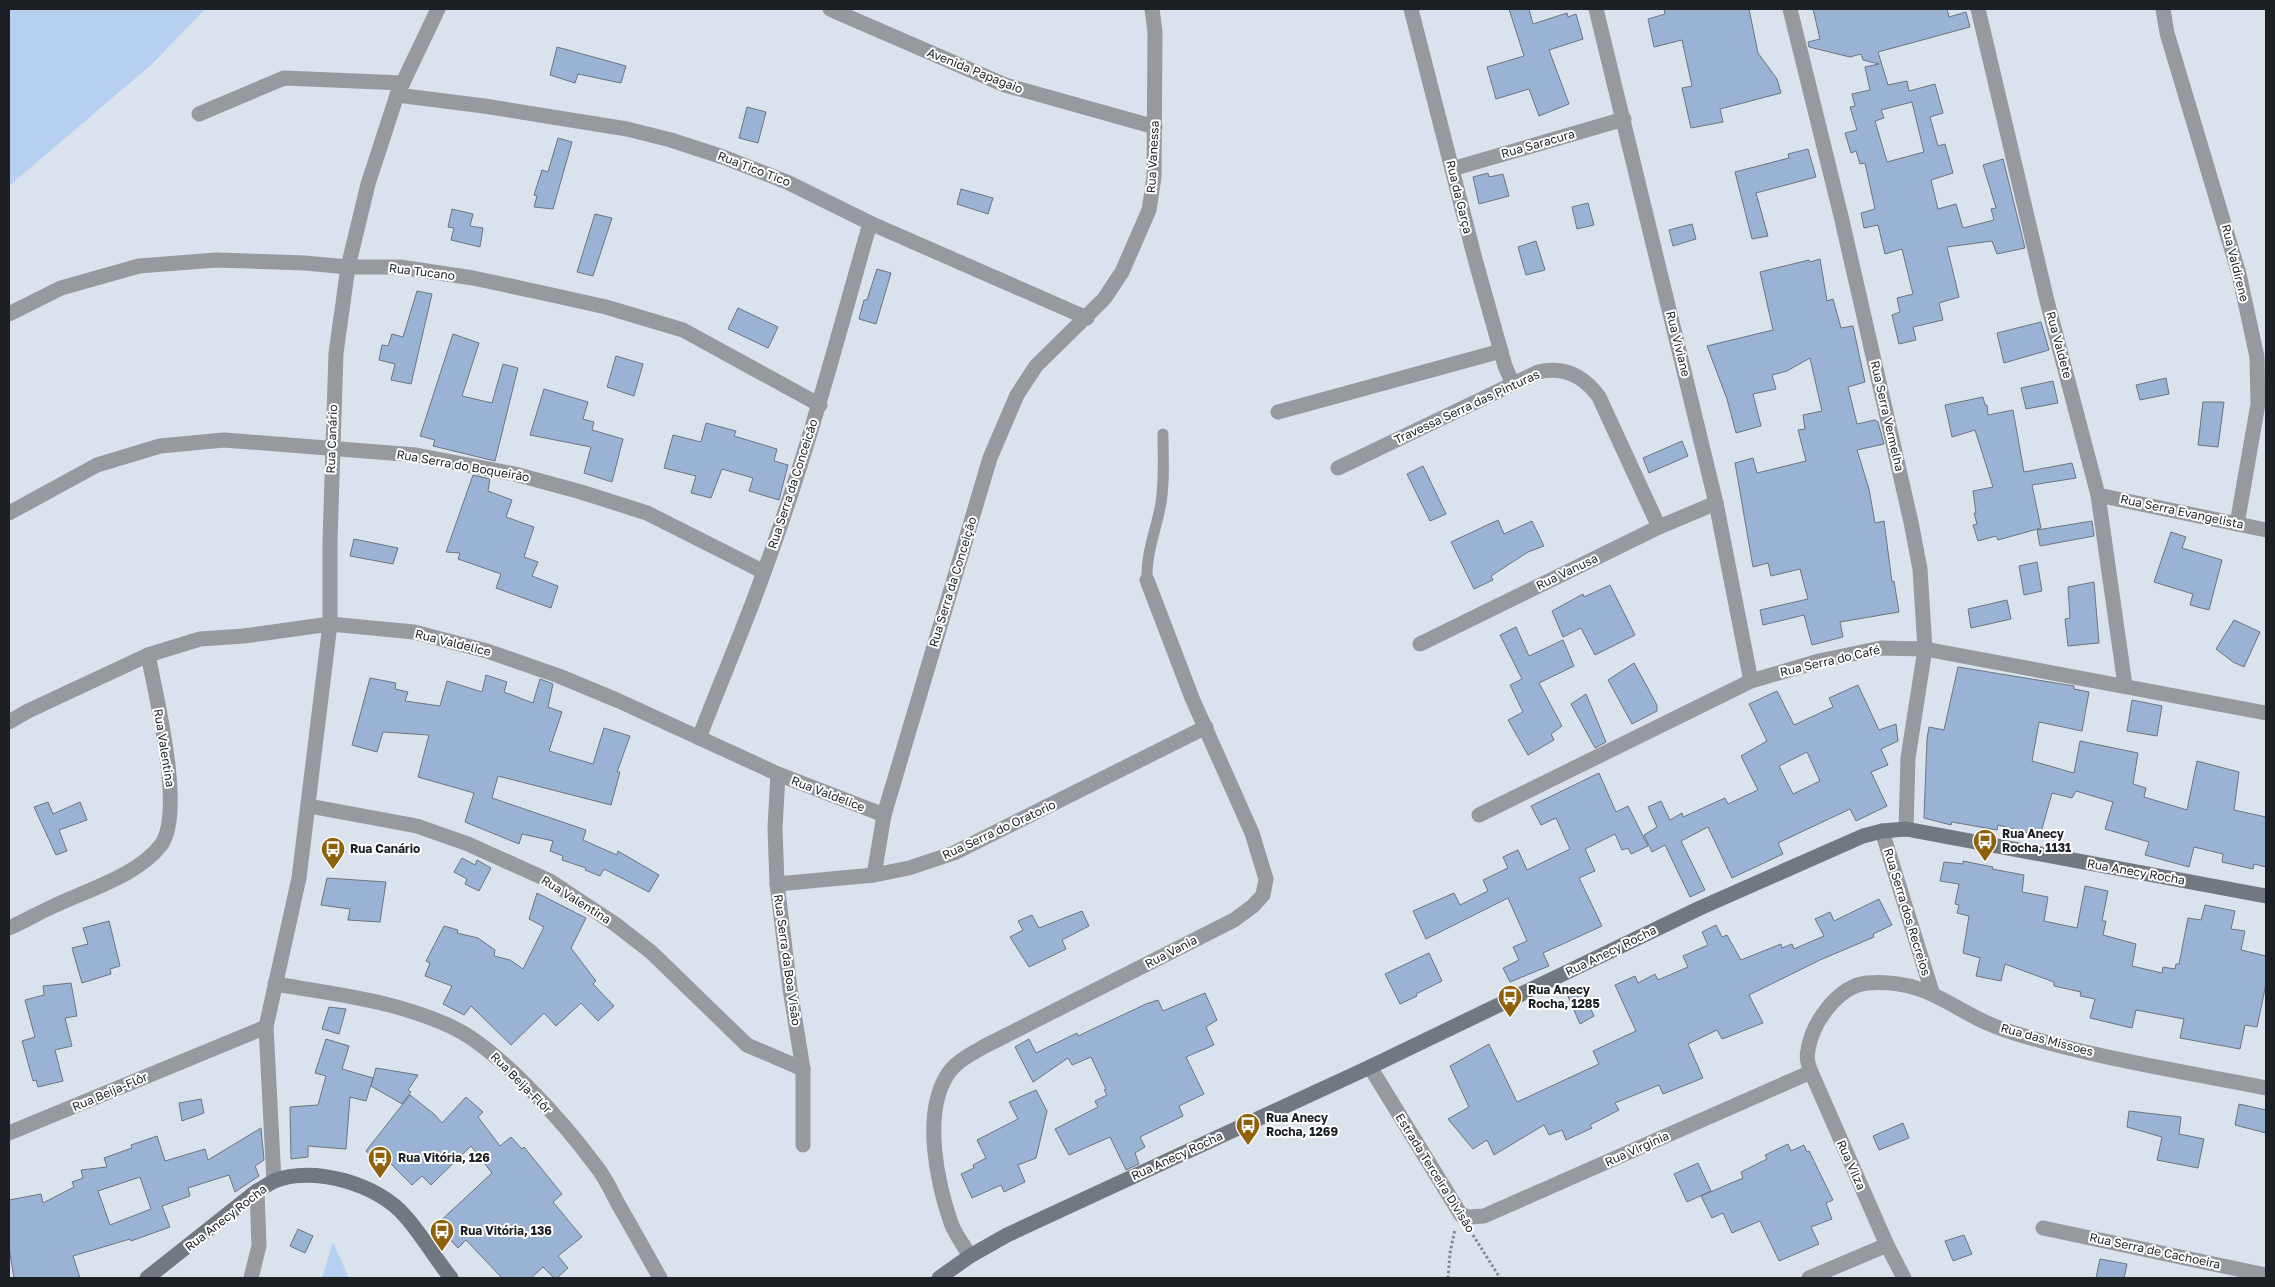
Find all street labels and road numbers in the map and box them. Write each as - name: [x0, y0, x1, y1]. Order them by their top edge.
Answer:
- street label: Avenida Papagaio: [925, 45, 1025, 97]
- street label: Rua Vanessa: [1143, 120, 1162, 194]
- street label: Rua Saracura: [1499, 126, 1576, 161]
- street label: Rua Tico Tico: [716, 148, 793, 189]
- street label: Rua da Garça: [1443, 159, 1476, 235]
- street label: Rua Valdirene: [2219, 223, 2252, 303]
- street label: Rua Tucano: [388, 260, 456, 283]
- street label: Rua Viviane: [1663, 309, 1694, 378]
- street label: Rua Valdete: [2043, 310, 2076, 380]
- street label: Rua Serra Vermelha: [1867, 359, 1908, 473]
- street label: Travessa Serra das Pinturas: [1392, 366, 1542, 447]
- street label: Rua Canário: [323, 404, 340, 474]
- street label: Rua Serra da Conceicão: [764, 417, 821, 551]
- street label: Rua Serra do Boqueirão: [395, 446, 531, 485]
- street label: Rua Serra Evangelista: [2119, 491, 2245, 532]
- street label: Rua Serra da Conceição: [926, 515, 980, 649]
- street label: Rua Vanusa: [1533, 550, 1600, 593]
- street label: Rua Valdelice: [414, 626, 493, 659]
- street label: Rua Serra do Café: [1778, 642, 1881, 679]
- street label: Rua Valentina: [151, 708, 178, 788]
- street label: Rua Valdelice: [789, 773, 867, 814]
- street label: Rua Serra do Oratorio: [940, 797, 1058, 862]
- street label: Rua Serra dos Recreios: [1881, 846, 1934, 977]
- street label: Rua Anecy Rocha: [2086, 855, 2186, 888]
- street label: Rua Valentina: [539, 872, 614, 927]
- street label: Rua Serra da Boa Visão: [771, 893, 804, 1027]
- street label: Rua Anecy Rocha: [1563, 922, 1659, 979]
- street label: Rua Vania: [1142, 932, 1199, 971]
- street label: Rua das Missoes: [1999, 1020, 2095, 1059]
- street label: Rua Beija-Flôr: [488, 1049, 555, 1117]
- street label: Rua Beija-Flôr: [70, 1069, 150, 1114]
- street label: Estrada Terceira Divisão: [1393, 1110, 1478, 1235]
- street label: Rua Anecy Rocha: [1129, 1128, 1225, 1183]
- street label: Rua Virginia: [1602, 1128, 1671, 1169]
- street label: Rua Vilza: [1834, 1138, 1869, 1192]
- street label: Rua Anecy Rocha: [182, 1181, 269, 1254]
- street label: Rua Serra de Cachoeira: [2088, 1229, 2222, 1272]

